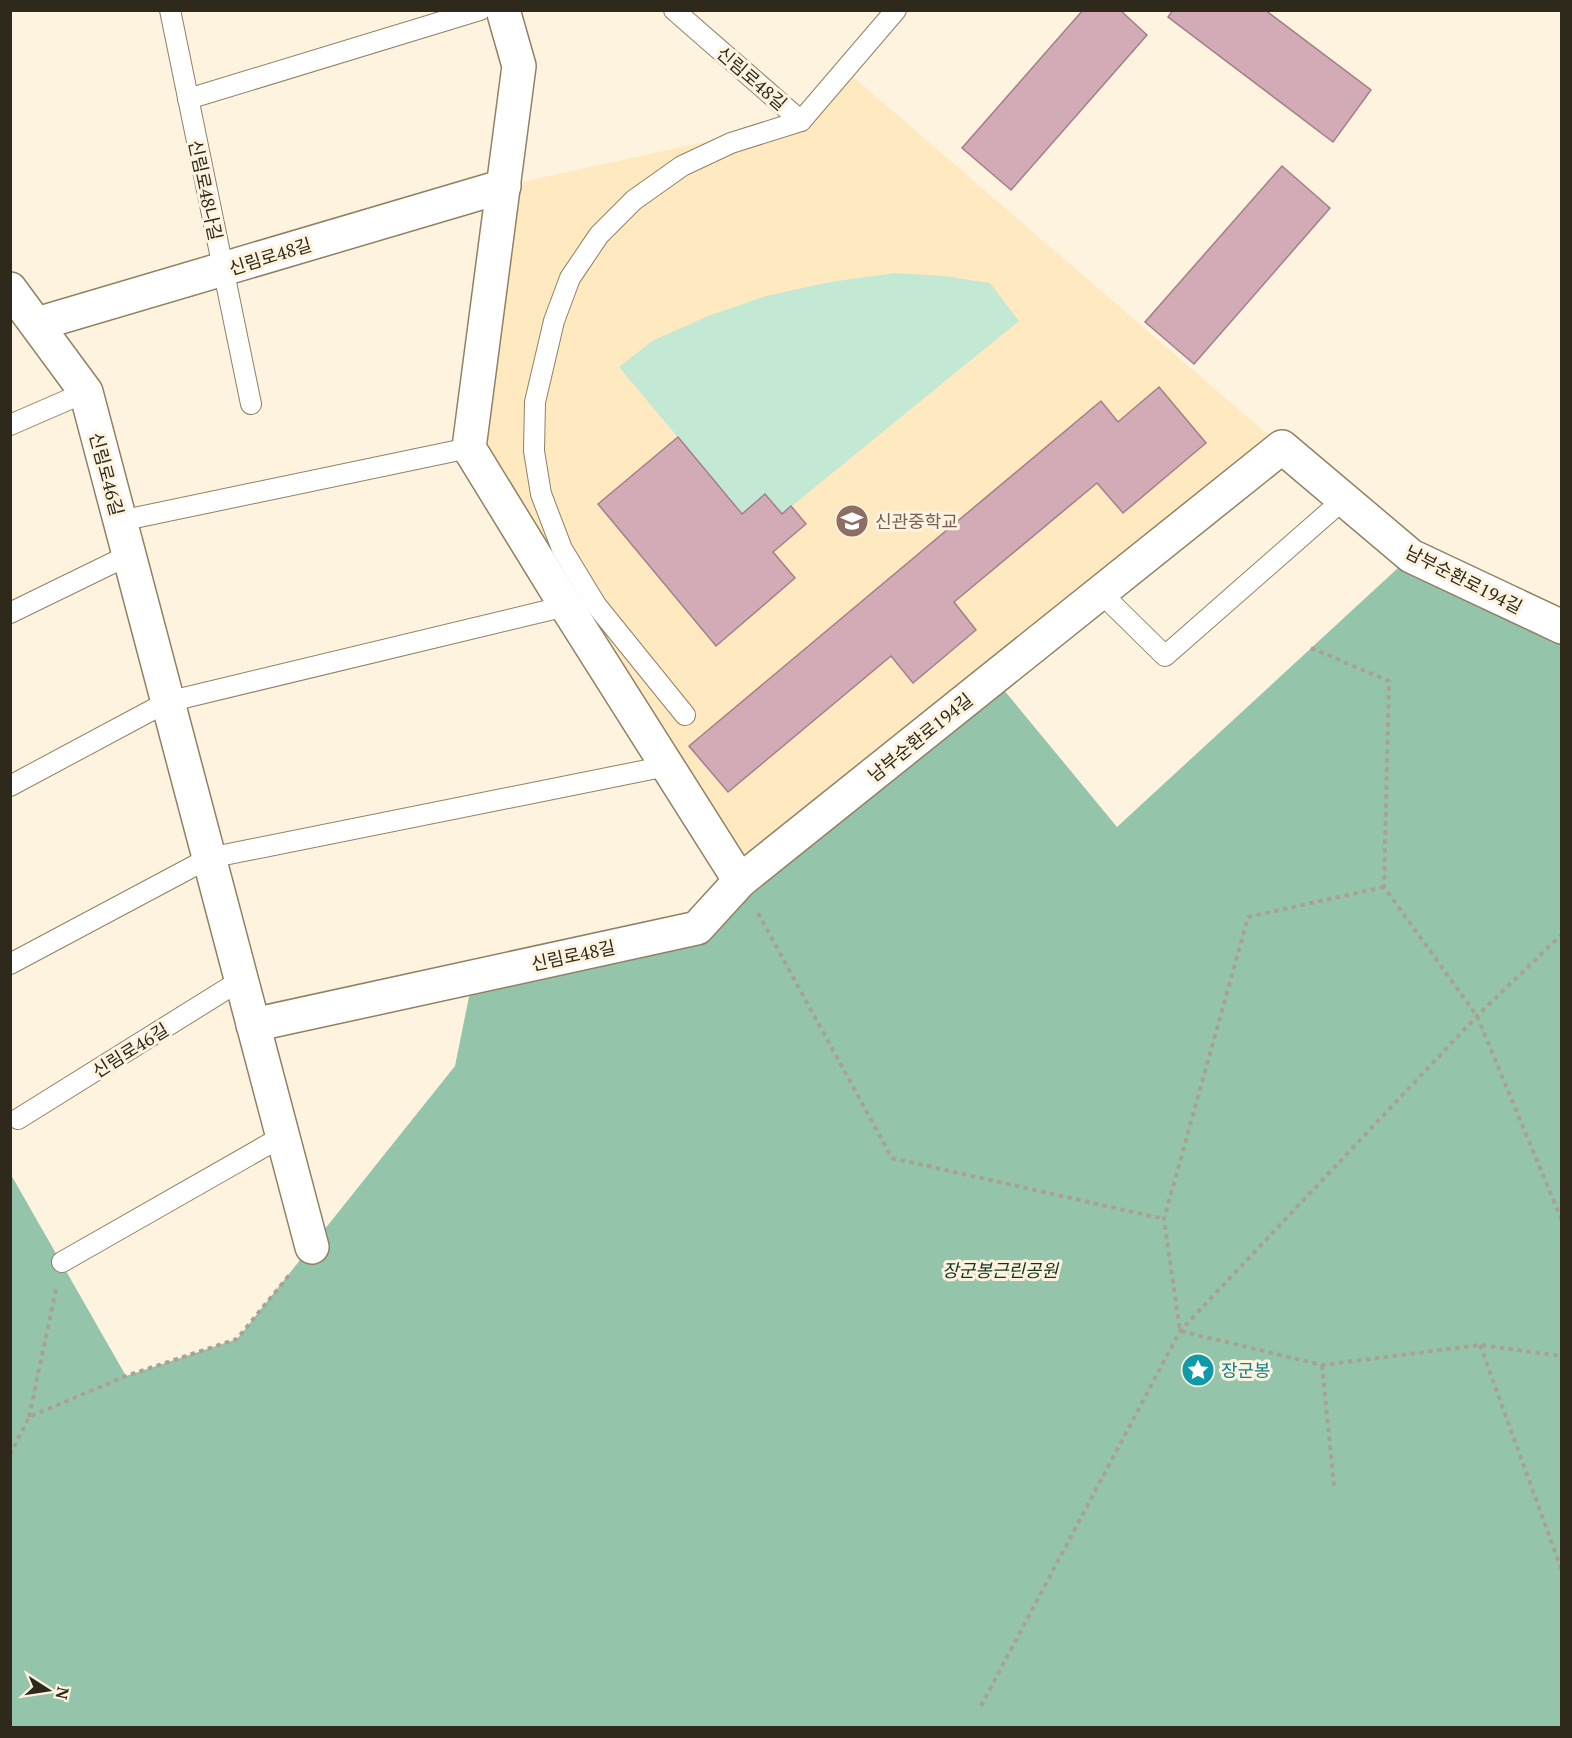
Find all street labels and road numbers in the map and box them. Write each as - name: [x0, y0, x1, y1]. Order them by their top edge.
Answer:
- street label: 신림로48길: [712, 41, 792, 115]
- street label: 신림로48나길: [184, 138, 228, 242]
- street label: 신림로48길: [226, 232, 314, 280]
- street label: 신림로46길: [84, 430, 130, 518]
- street label: 남부순환로194길: [1401, 539, 1527, 619]
- street label: 남부순환로194길: [863, 687, 977, 787]
- street label: 신림로48길: [529, 934, 617, 976]
- street label: 신림로46길: [87, 1017, 173, 1083]

